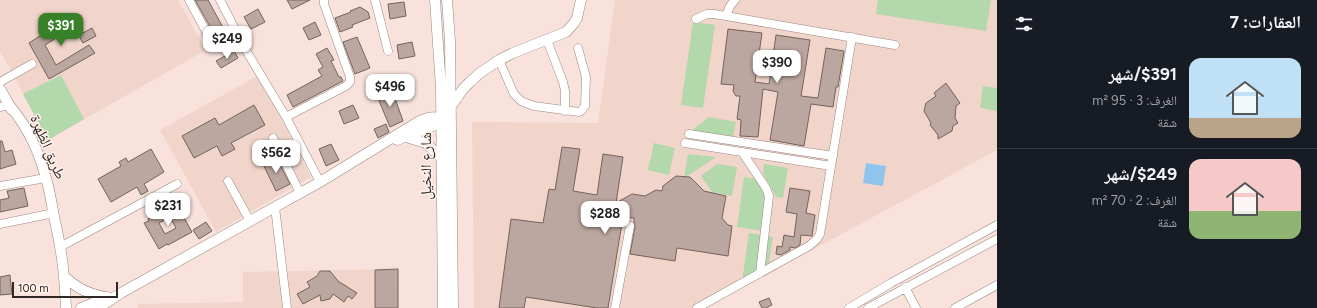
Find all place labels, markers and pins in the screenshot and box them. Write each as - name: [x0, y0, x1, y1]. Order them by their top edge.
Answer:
- pin: $391: [37, 13, 85, 47]
- pin: $249: [203, 26, 251, 60]
- pin: $390: [753, 50, 801, 84]
- pin: $496: [366, 74, 414, 108]
- pin: $562: [252, 140, 300, 174]
- pin: $231: [144, 193, 192, 227]
- pin: $288: [581, 201, 629, 235]

